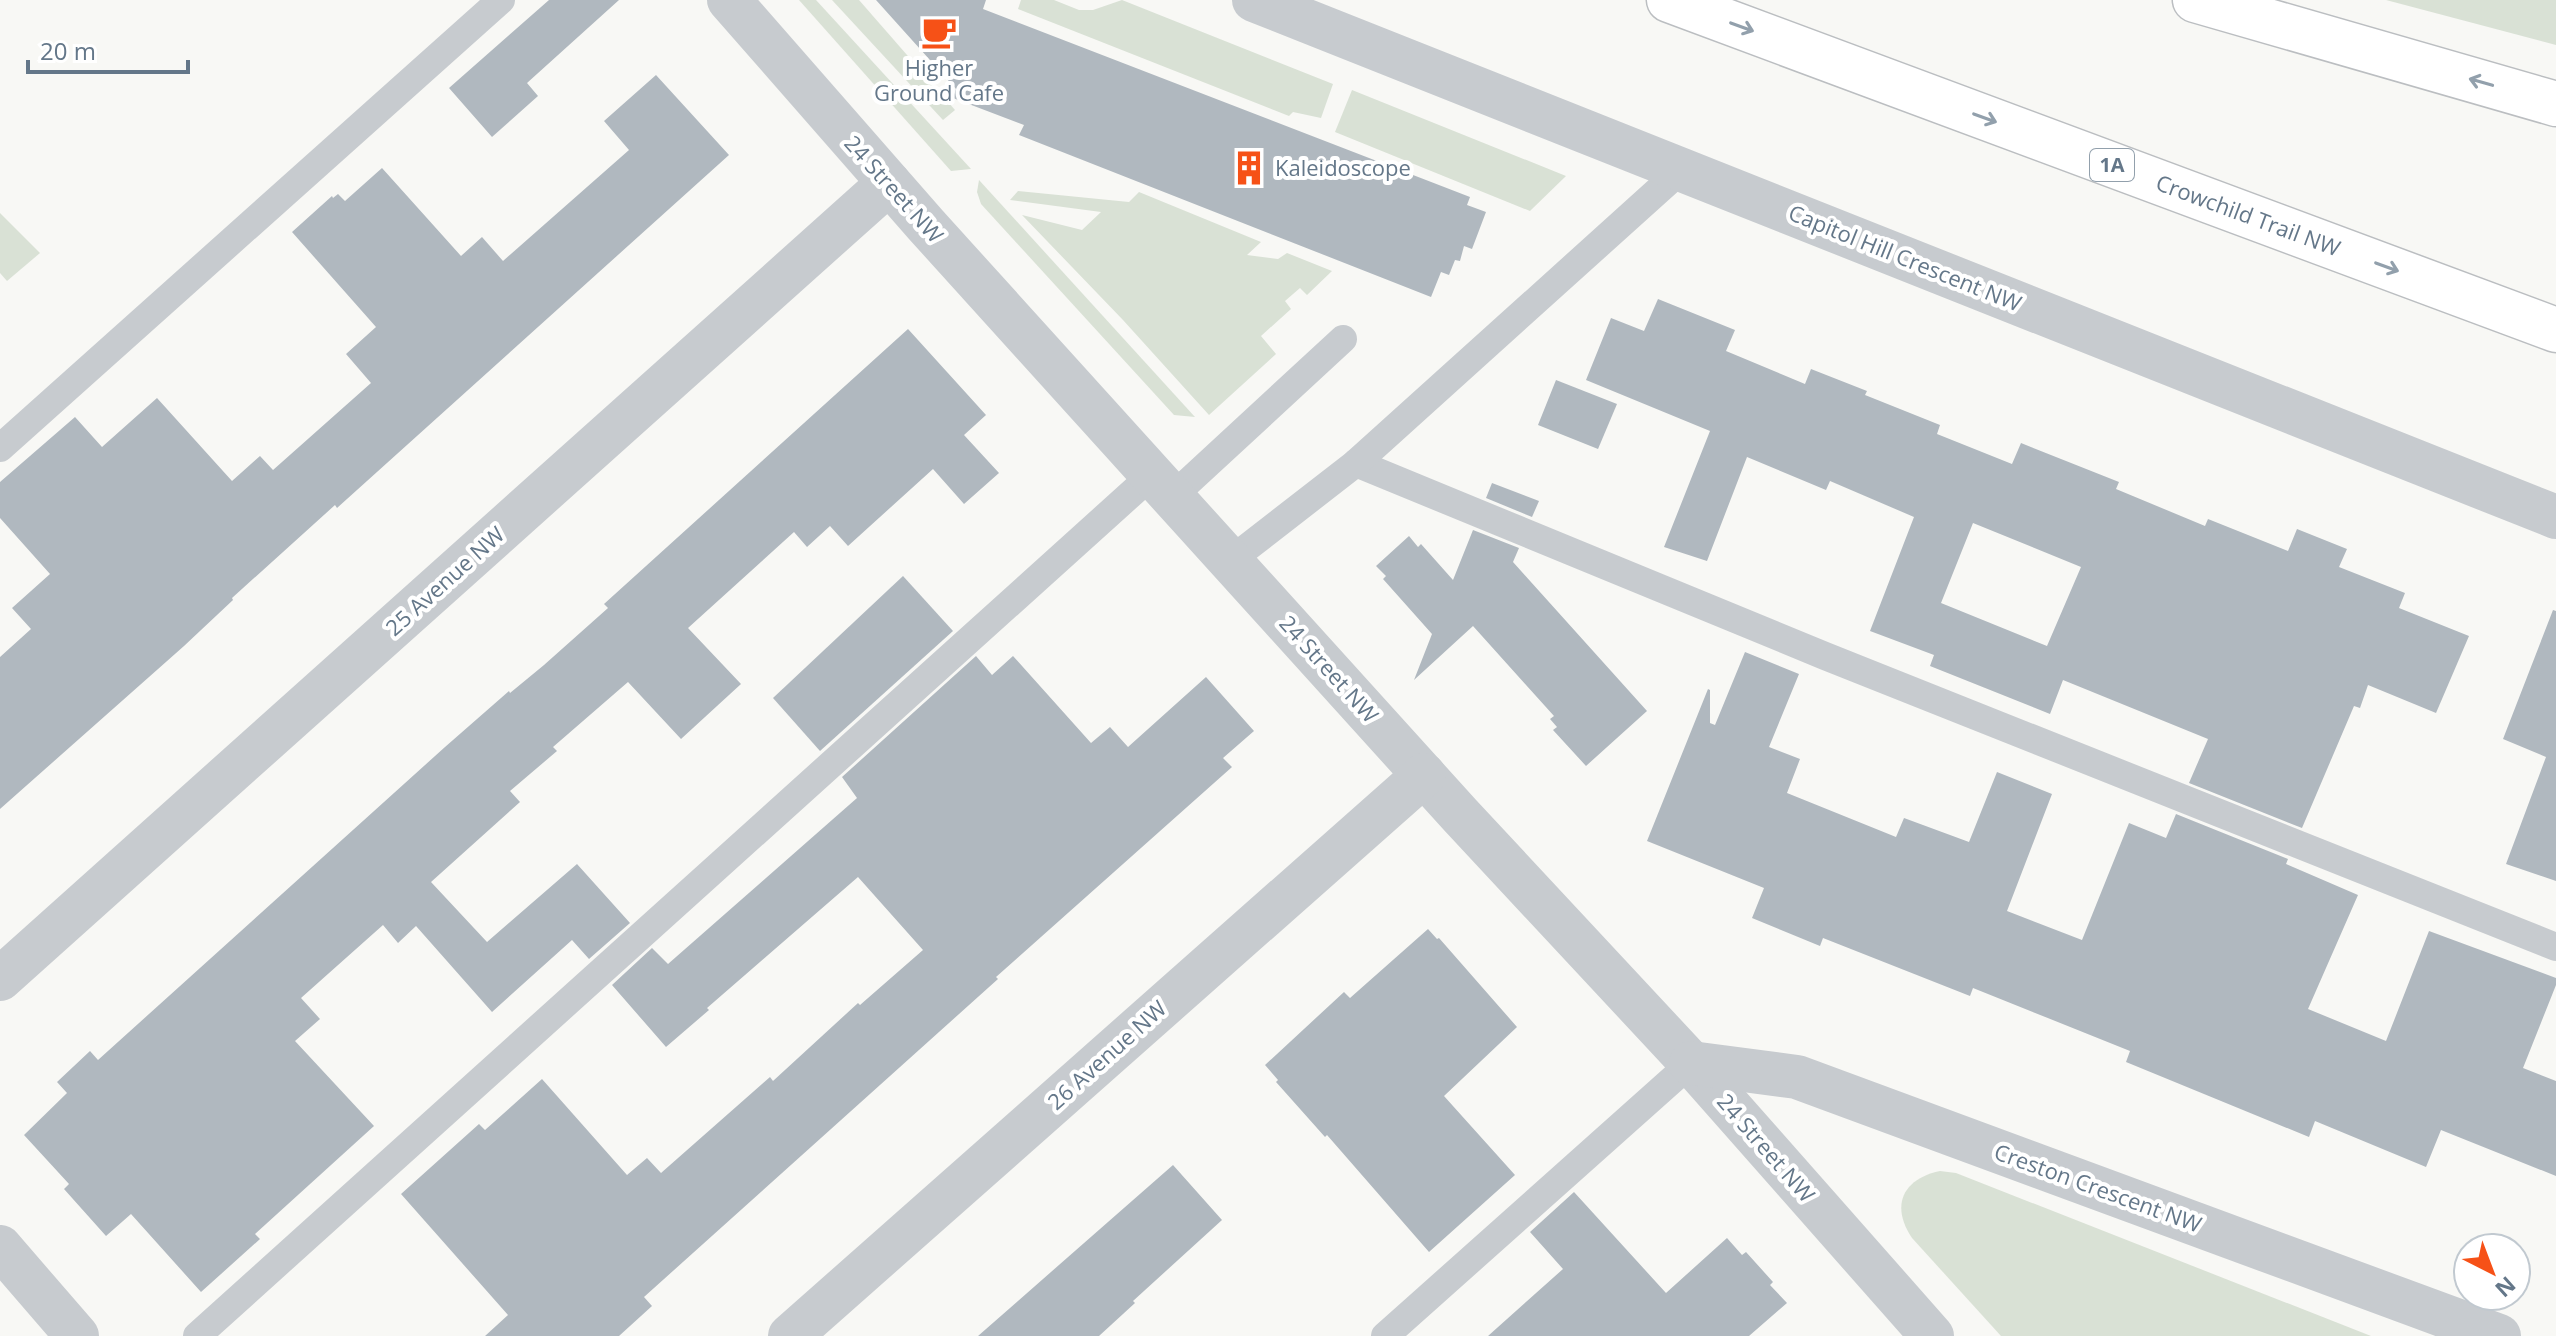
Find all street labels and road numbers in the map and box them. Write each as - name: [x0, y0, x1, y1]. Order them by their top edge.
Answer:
- street label: 24 Street NW: [838, 128, 951, 249]
- road number: 1A: [2090, 149, 2134, 181]
- street label: Crowchild Trail NW: [2152, 167, 2345, 263]
- street label: Capitol Hill Crescent NW: [1785, 197, 2026, 318]
- street label: 25 Avenue NW: [379, 519, 510, 642]
- street label: 24 Street NW: [1273, 608, 1386, 729]
- street label: 26 Avenue NW: [1041, 993, 1172, 1116]
- street label: 24 Street NW: [1711, 1087, 1822, 1208]
- street label: Creston Crescent NW: [1991, 1136, 2206, 1239]

